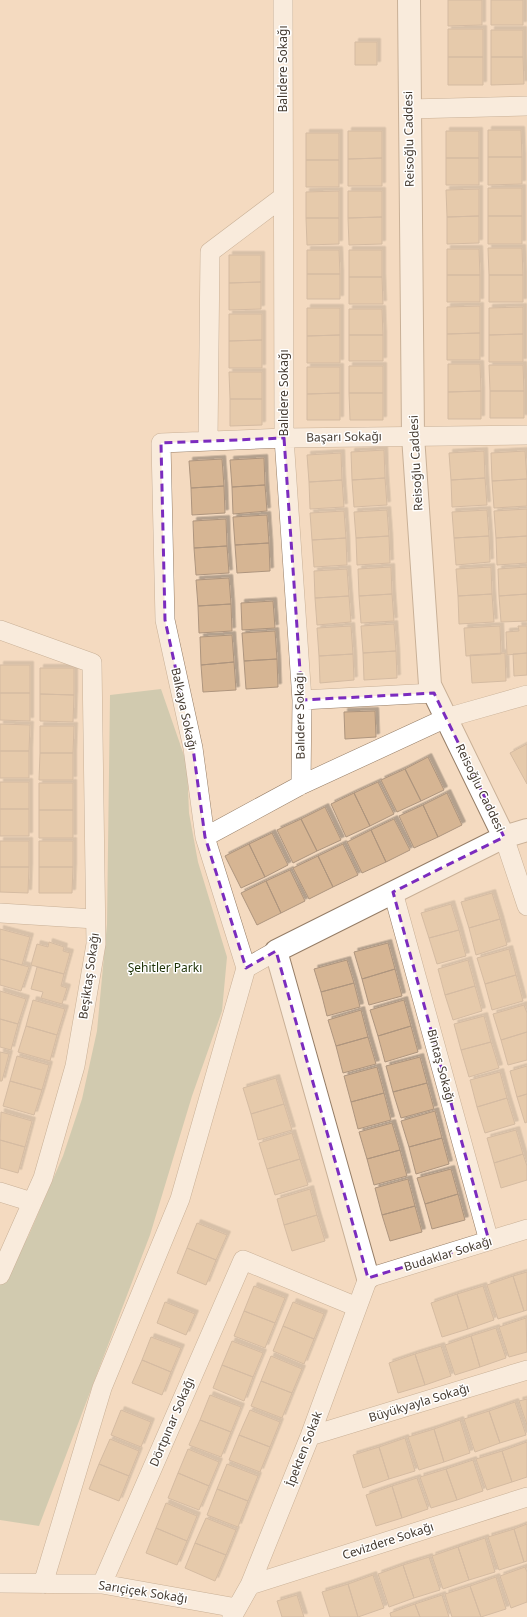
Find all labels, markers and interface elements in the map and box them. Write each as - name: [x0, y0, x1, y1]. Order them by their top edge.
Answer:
- street label: Balıdere Sokağı: [274, 26, 291, 112]
- street label: Reisoğlu Caddesi: [399, 91, 418, 187]
- street label: Balıdere Sokağı: [275, 350, 292, 436]
- street label: Reisoğlu Caddesi: [404, 415, 427, 511]
- street label: Başarı Sokağı: [306, 427, 382, 446]
- street label: Balkaya Sokağı: [167, 666, 202, 752]
- street label: Balıdere Sokağı: [290, 672, 309, 760]
- street label: Reisoğlu Caddesi: [452, 741, 509, 835]
- street label: Beşiktaş Sokağı: [74, 932, 103, 1020]
- park label: Şehitler Parkı: [128, 959, 202, 976]
- street label: Bintaş Sokağı: [423, 1027, 459, 1105]
- street label: Budaklar Sokağı: [402, 1232, 494, 1275]
- street label: Dörtpınar Sokağı: [145, 1375, 198, 1469]
- street label: Büyükyayla Sokağı: [366, 1379, 471, 1426]
- street label: İpekten Sokak: [281, 1408, 326, 1489]
- street label: Cevizdere Sokağı: [340, 1518, 436, 1563]
- street label: Sarıçiçek Sokağı: [97, 1576, 189, 1607]

